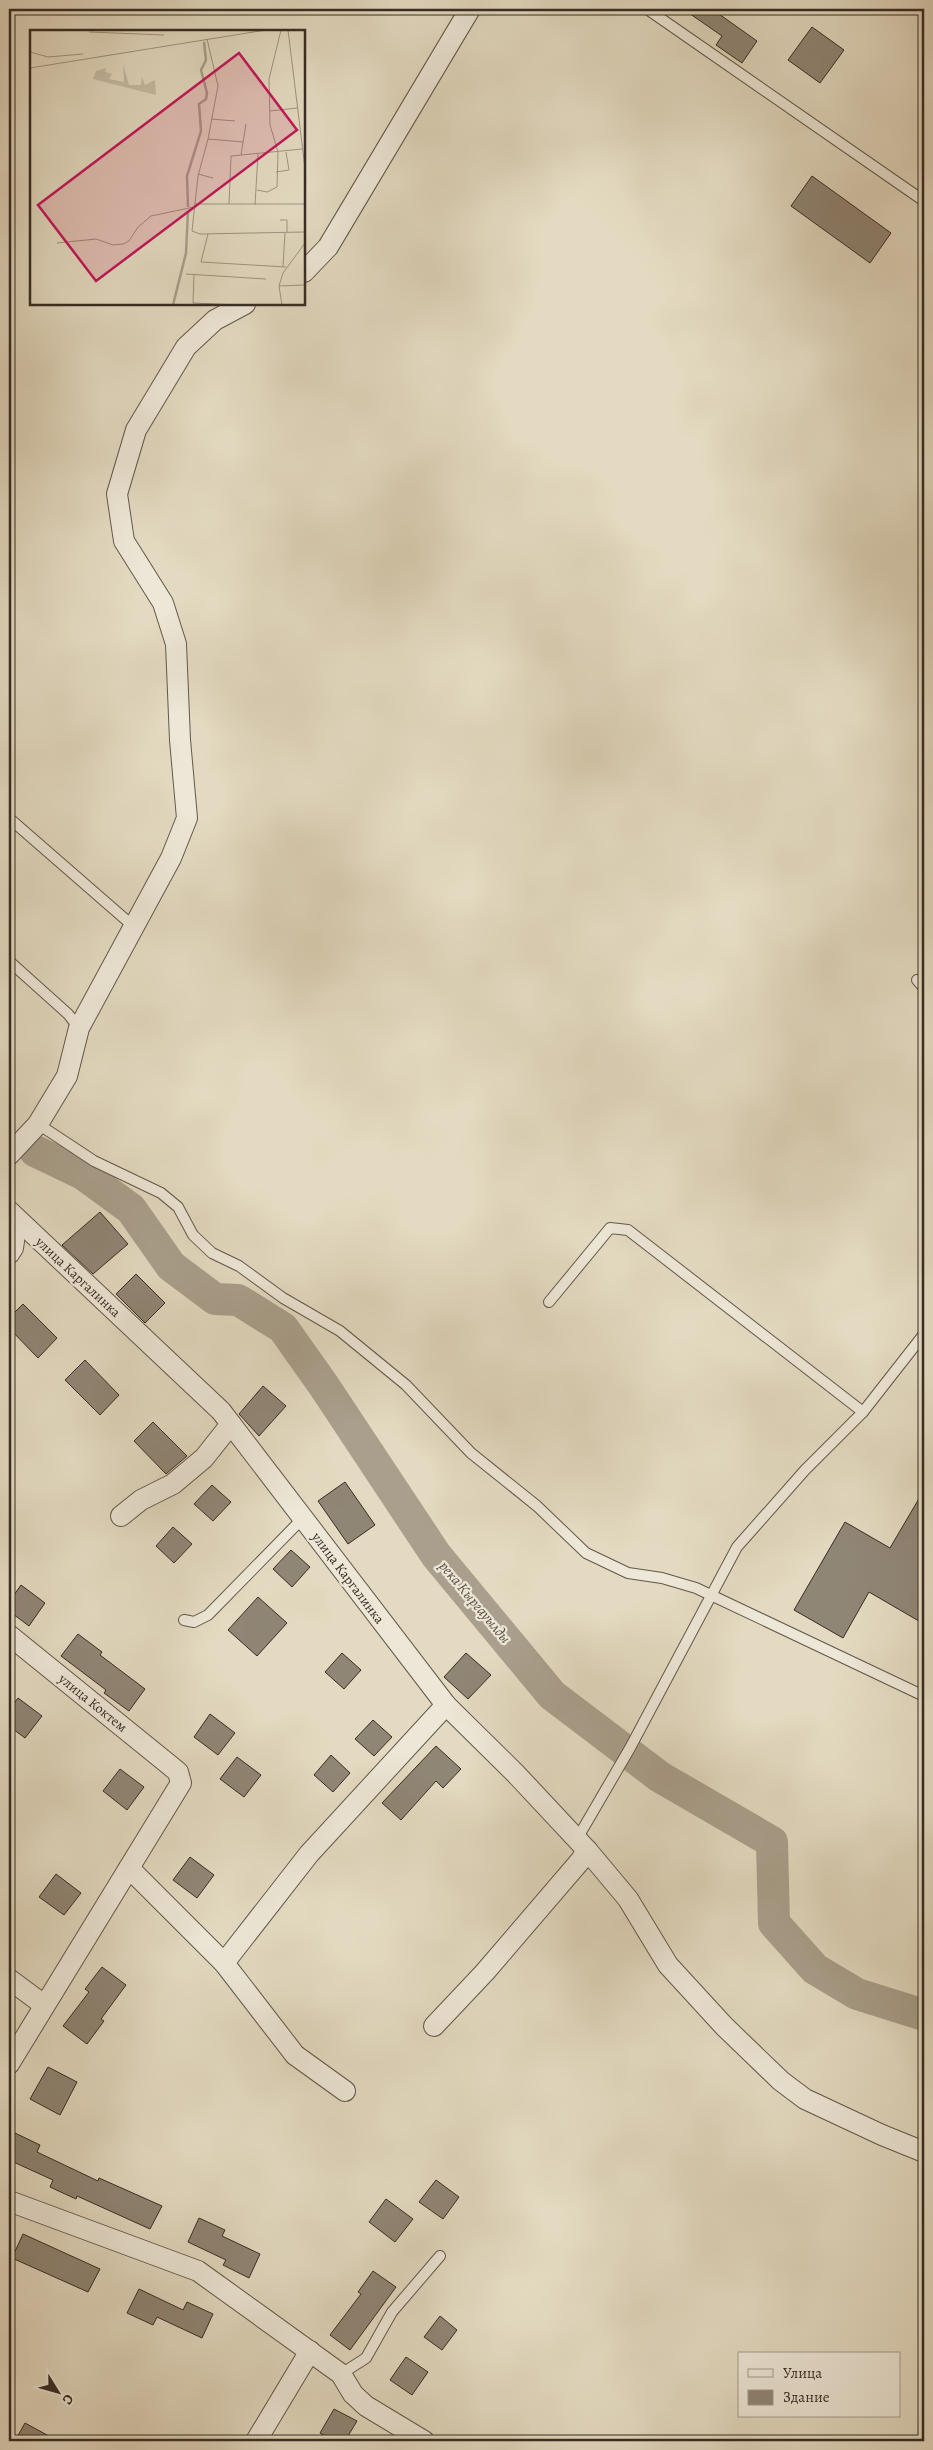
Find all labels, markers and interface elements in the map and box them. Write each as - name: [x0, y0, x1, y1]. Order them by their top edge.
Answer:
- inset map: [30, 30, 305, 305]
- street label: улица Каргалинка: [31, 1232, 125, 1322]
- street label: улица Каргалинка: [307, 1527, 389, 1628]
- water label: река Кыргауылды: [434, 1556, 515, 1648]
- street label: улица Коктем: [54, 1669, 131, 1737]
- legend: [738, 2352, 900, 2418]
- text: Улица: [783, 2363, 822, 2383]
- north arrow: [32, 2368, 82, 2418]
- text: Здание: [783, 2387, 830, 2407]
- text: С: [58, 2390, 78, 2409]

